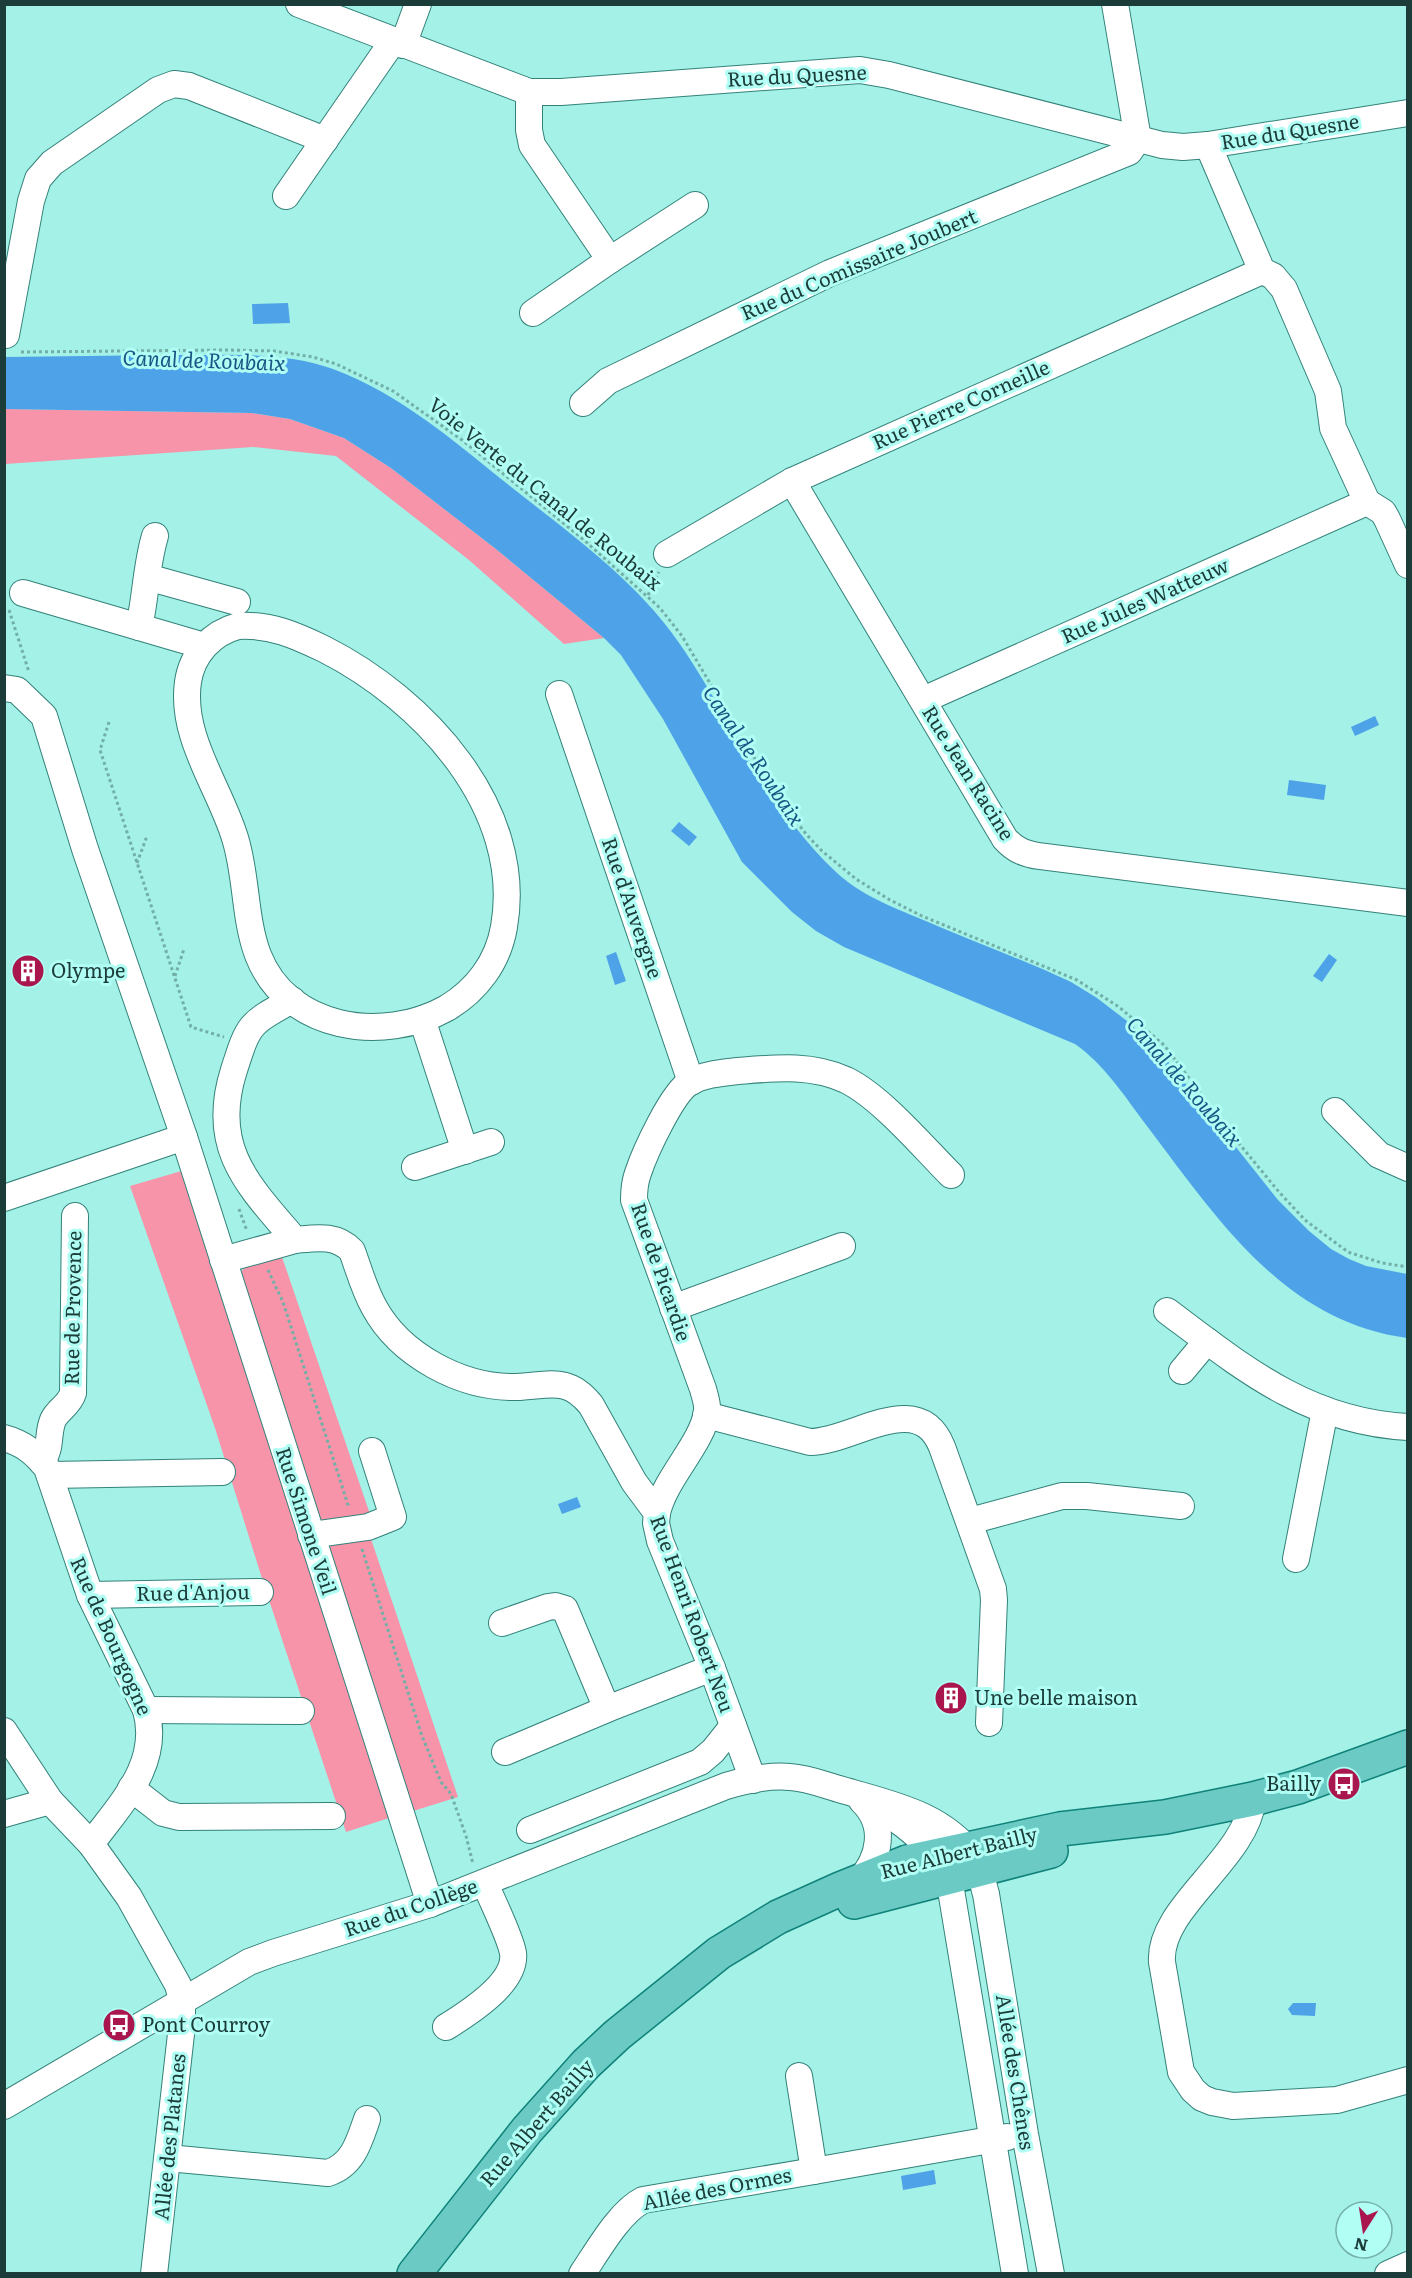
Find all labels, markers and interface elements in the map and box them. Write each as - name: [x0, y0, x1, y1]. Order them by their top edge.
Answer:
- street label: Rue du Quesne: [726, 55, 867, 93]
- street label: Rue du Quesne: [1218, 104, 1361, 156]
- street label: Rue du Comissaire Joubert: [735, 200, 981, 327]
- water label: Canal de Roubaix: [122, 340, 286, 377]
- street label: Rue Pierre Corneille: [867, 351, 1054, 456]
- street label: Voie Verte du Canal de Roubaix: [423, 389, 670, 597]
- street label: Rue Jules Watteuw: [1055, 548, 1234, 650]
- water label: Canal de Roubaix: [697, 678, 813, 831]
- street label: Rue Jean Racine: [916, 699, 1023, 845]
- street label: Rue d'Auvergne: [596, 833, 672, 982]
- building icon: Olympe: [10, 953, 46, 989]
- place label: Olympe: [51, 954, 125, 984]
- water label: Canal de Roubaix: [1121, 1009, 1251, 1152]
- street label: Rue de Picardie: [625, 1198, 701, 1345]
- street label: Rue de Provence: [55, 1230, 87, 1386]
- street label: Rue Simone Veil: [270, 1442, 346, 1599]
- street label: Rue Henri Robert Neu: [644, 1510, 744, 1717]
- street label: Rue de Bourgogne: [64, 1551, 161, 1719]
- street label: Rue d'Anjou: [136, 1575, 250, 1607]
- building icon: Une belle maison: [933, 1680, 969, 1716]
- place label: Une belle maison: [974, 1681, 1138, 1711]
- bus stop icon: Bailly: [1326, 1766, 1362, 1802]
- place label: Bailly: [1266, 1767, 1321, 1797]
- street label: Rue Albert Bailly: [877, 1817, 1041, 1885]
- street label: Rue du Collège: [340, 1869, 481, 1943]
- street label: Allée des Chênes: [990, 1992, 1044, 2152]
- bus stop icon: Pont Courroy: [101, 2007, 137, 2043]
- place label: Pont Courroy: [142, 2008, 271, 2038]
- street label: Rue Albert Bailly: [471, 2051, 600, 2192]
- street label: Allée des Platanes: [144, 2052, 192, 2222]
- street label: Allée des Ormes: [640, 2158, 794, 2216]
- north arrow: [1334, 2200, 1394, 2260]
- text: N: [1352, 2233, 1370, 2259]

